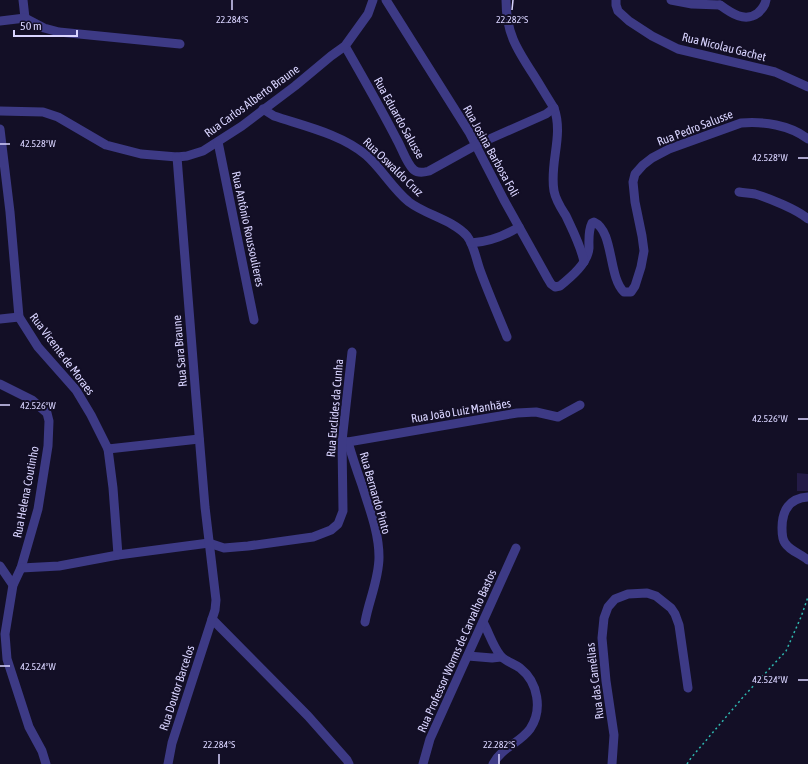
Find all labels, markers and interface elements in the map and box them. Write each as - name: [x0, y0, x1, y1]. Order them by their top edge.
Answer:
- scale bar: [14, 12, 77, 38]
- text: 22.284°S: [216, 14, 248, 25]
- text: 22.282°S: [496, 14, 528, 25]
- text: 50 m: [20, 19, 42, 33]
- street label: Rua Nicolau Gachet: [680, 30, 768, 64]
- street label: Rua Carlos Alberto Braune: [202, 62, 302, 140]
- street label: Rua Eduardo Salusse: [371, 75, 427, 161]
- street label: Rua Josina Barbosa Foli: [460, 103, 522, 199]
- street label: Rua Pedro Salusse: [655, 107, 735, 149]
- street label: Rua Oswaldo Cruz: [360, 135, 426, 200]
- text: 42.528°W: [20, 138, 56, 149]
- text: 42.528°W: [752, 152, 788, 163]
- street label: Rua Antônio Roussoulieres: [229, 170, 267, 288]
- street label: Rua Vicente de Moraes: [27, 310, 97, 398]
- street label: Rua Sara Braune: [170, 315, 190, 387]
- street label: Rua Euclides da Cunha: [324, 358, 346, 458]
- street label: Rua João Luiz Manhães: [410, 396, 512, 426]
- text: 42.526°W: [20, 400, 56, 411]
- text: 42.526°W: [752, 413, 788, 424]
- street label: Rua Helena Coutinho: [10, 445, 42, 539]
- street label: Rua Bernardo Pinto: [357, 450, 394, 536]
- street label: Rua Professor Worms de Carvalho Bastos: [415, 567, 499, 735]
- street label: Rua das Camélias: [583, 642, 607, 720]
- street label: Rua Doutor Barcelos: [157, 644, 197, 732]
- text: 42.524°W: [20, 661, 56, 672]
- text: 42.524°W: [752, 674, 788, 685]
- text: 22.284°S: [203, 739, 235, 750]
- text: 22.282°S: [483, 739, 515, 750]

